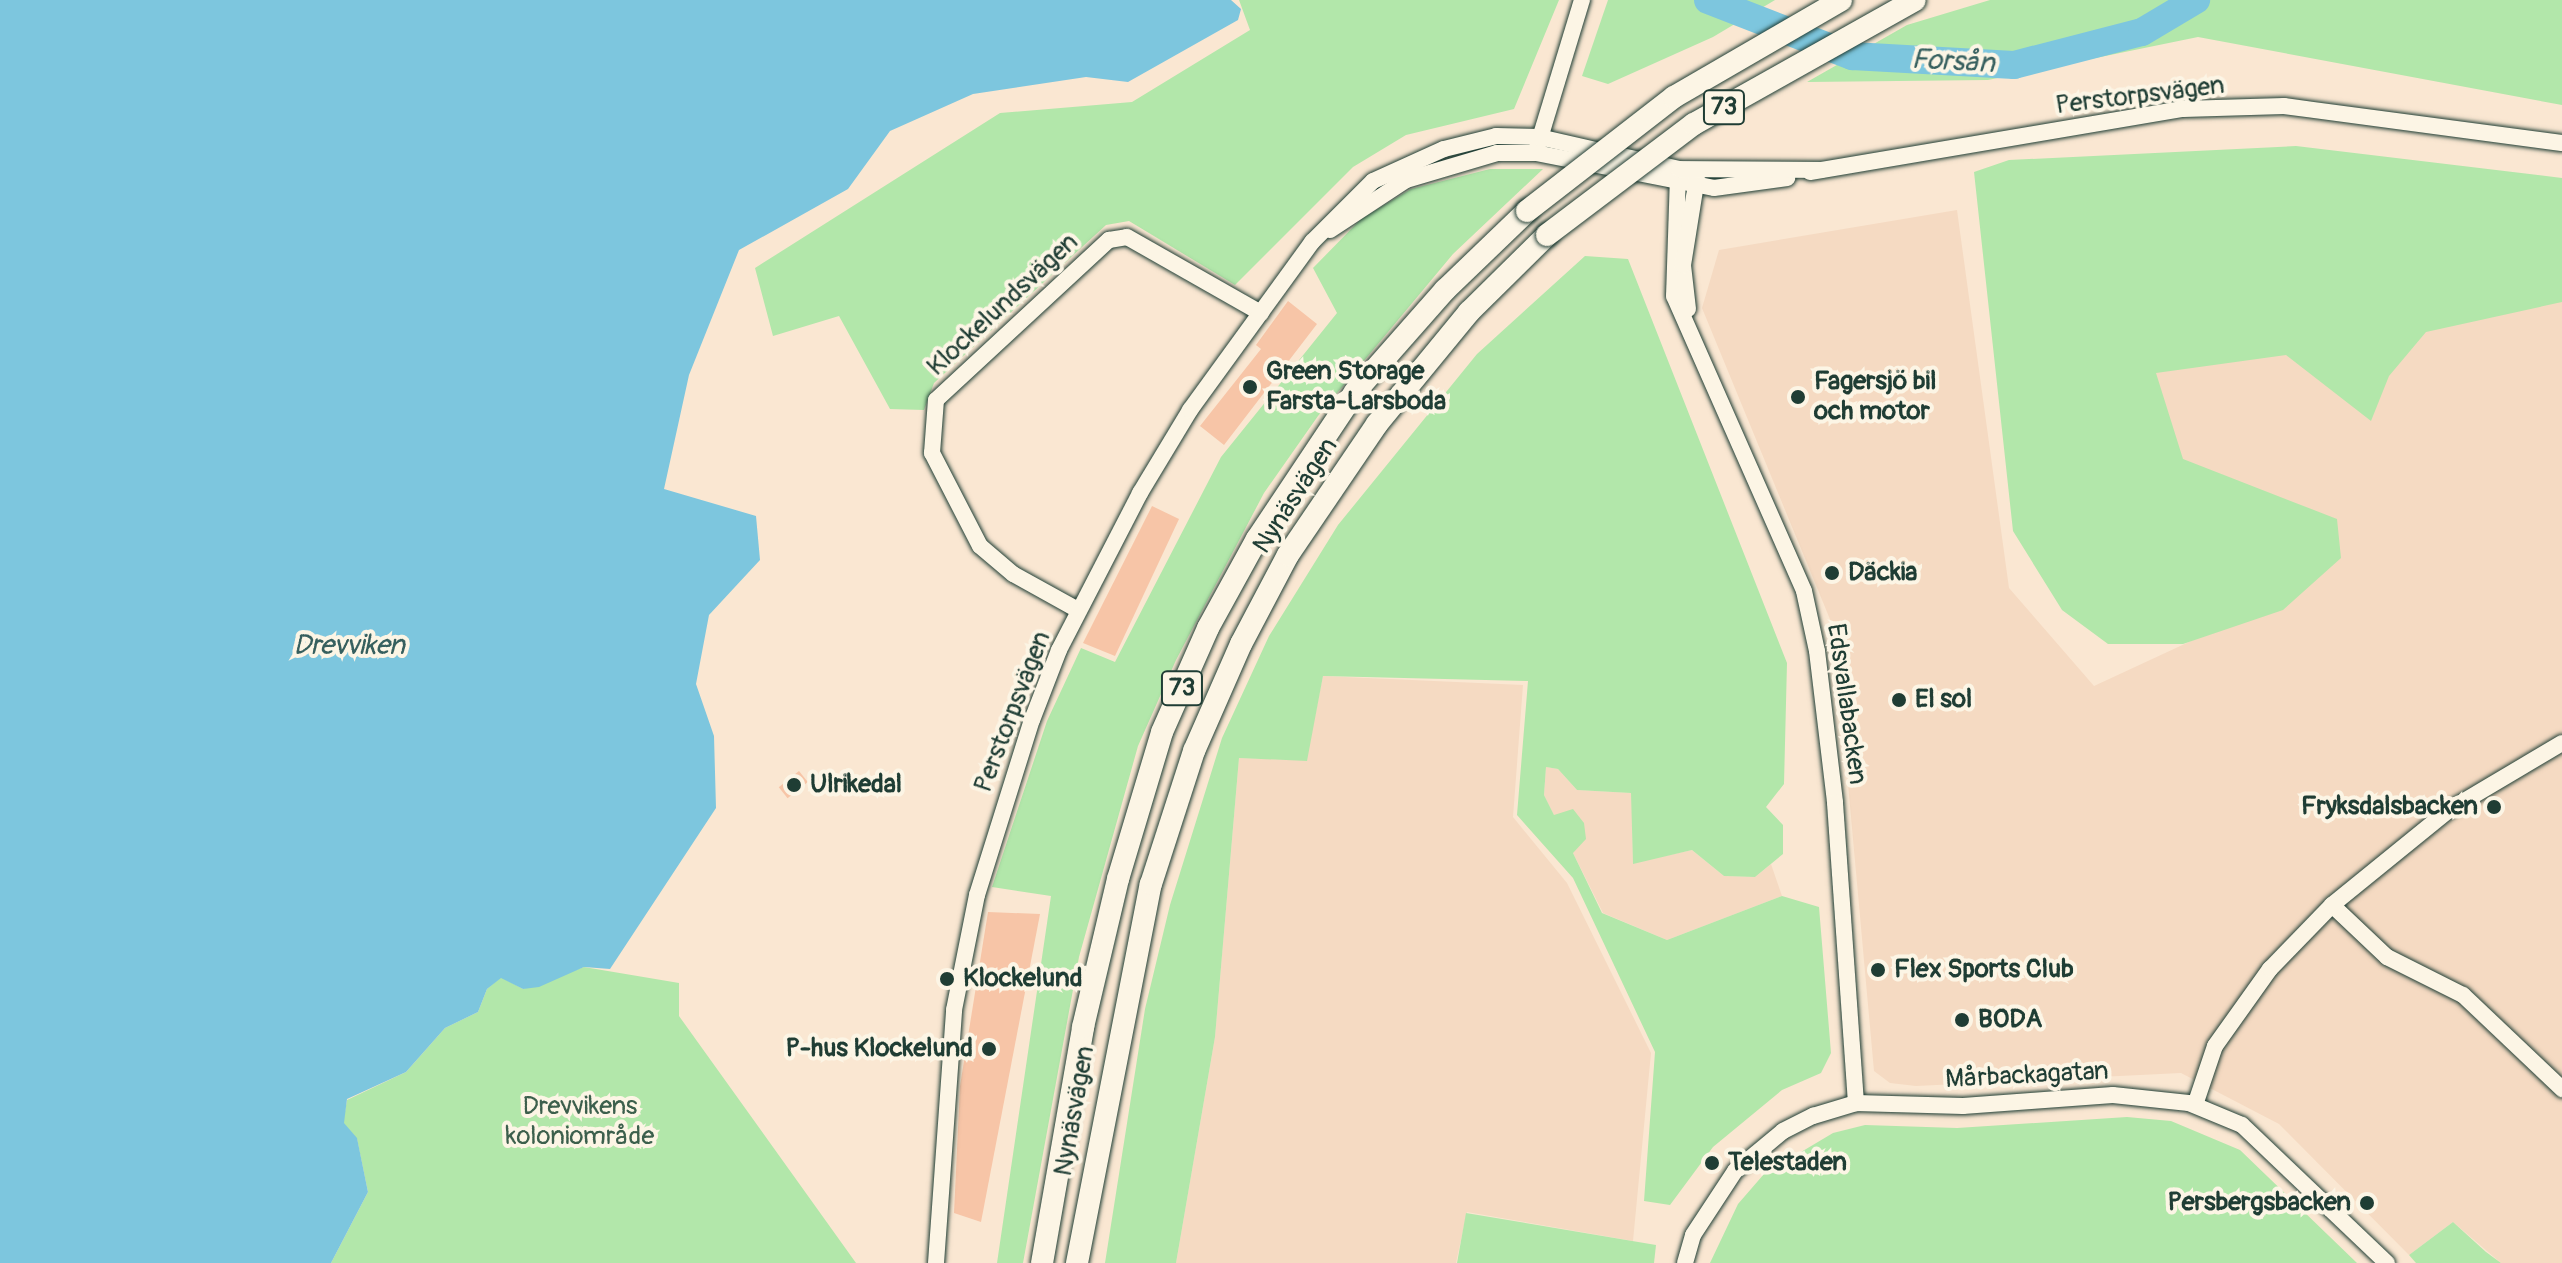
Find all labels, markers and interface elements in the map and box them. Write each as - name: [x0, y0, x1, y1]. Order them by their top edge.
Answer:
- water label: Forsån: [1911, 43, 1995, 81]
- street label: Perstorpsvägen: [2054, 70, 2226, 122]
- road number: 73: [1702, 87, 1746, 127]
- street label: Klockelundsvägen: [921, 227, 1085, 383]
- place label: Green Storage Farsta-Larsboda: [1266, 356, 1446, 418]
- place label: Fagersjö bil och motor: [1814, 366, 1936, 428]
- marker: Green Storage Farsta-Larsboda: [1241, 378, 1259, 396]
- marker: Fagersjö bil och motor: [1789, 388, 1807, 406]
- street label: Nynäsvägen: [1247, 432, 1345, 560]
- place label: Däckia: [1848, 557, 1917, 589]
- marker: Däckia: [1823, 564, 1841, 582]
- street label: Edsvallabacken: [1819, 622, 1873, 786]
- street label: Perstorpsvägen: [968, 627, 1058, 797]
- water label: Drevviken: [293, 629, 405, 663]
- road number: 73: [1160, 668, 1204, 708]
- place label: El sol: [1915, 684, 1972, 716]
- marker: El sol: [1890, 691, 1908, 709]
- place label: Ulrikedal: [810, 769, 902, 801]
- marker: Ulrikedal: [785, 776, 803, 794]
- place label: Fryksdalsbacken: [2301, 791, 2478, 823]
- marker: Fryksdalsbacken: [2485, 798, 2503, 816]
- place label: Flex Sports Club: [1894, 954, 2074, 986]
- marker: Flex Sports Club: [1869, 961, 1887, 979]
- place label: Klockelund: [963, 963, 1082, 995]
- marker: Klockelund: [938, 970, 956, 988]
- place label: BODA: [1978, 1004, 2042, 1036]
- marker: BODA: [1953, 1011, 1971, 1029]
- place label: P-hus Klockelund: [786, 1033, 973, 1065]
- marker: P-hus Klockelund: [980, 1040, 998, 1058]
- street label: Nynäsvägen: [1048, 1044, 1102, 1178]
- street label: Mårbackagatan: [1945, 1056, 2109, 1096]
- park label: Drevvikens koloniområde: [506, 1091, 654, 1152]
- place label: Telestaden: [1728, 1147, 1847, 1179]
- marker: Telestaden: [1703, 1154, 1721, 1172]
- place label: Persbergsbacken: [2167, 1187, 2351, 1219]
- marker: Persbergsbacken: [2358, 1194, 2376, 1212]

